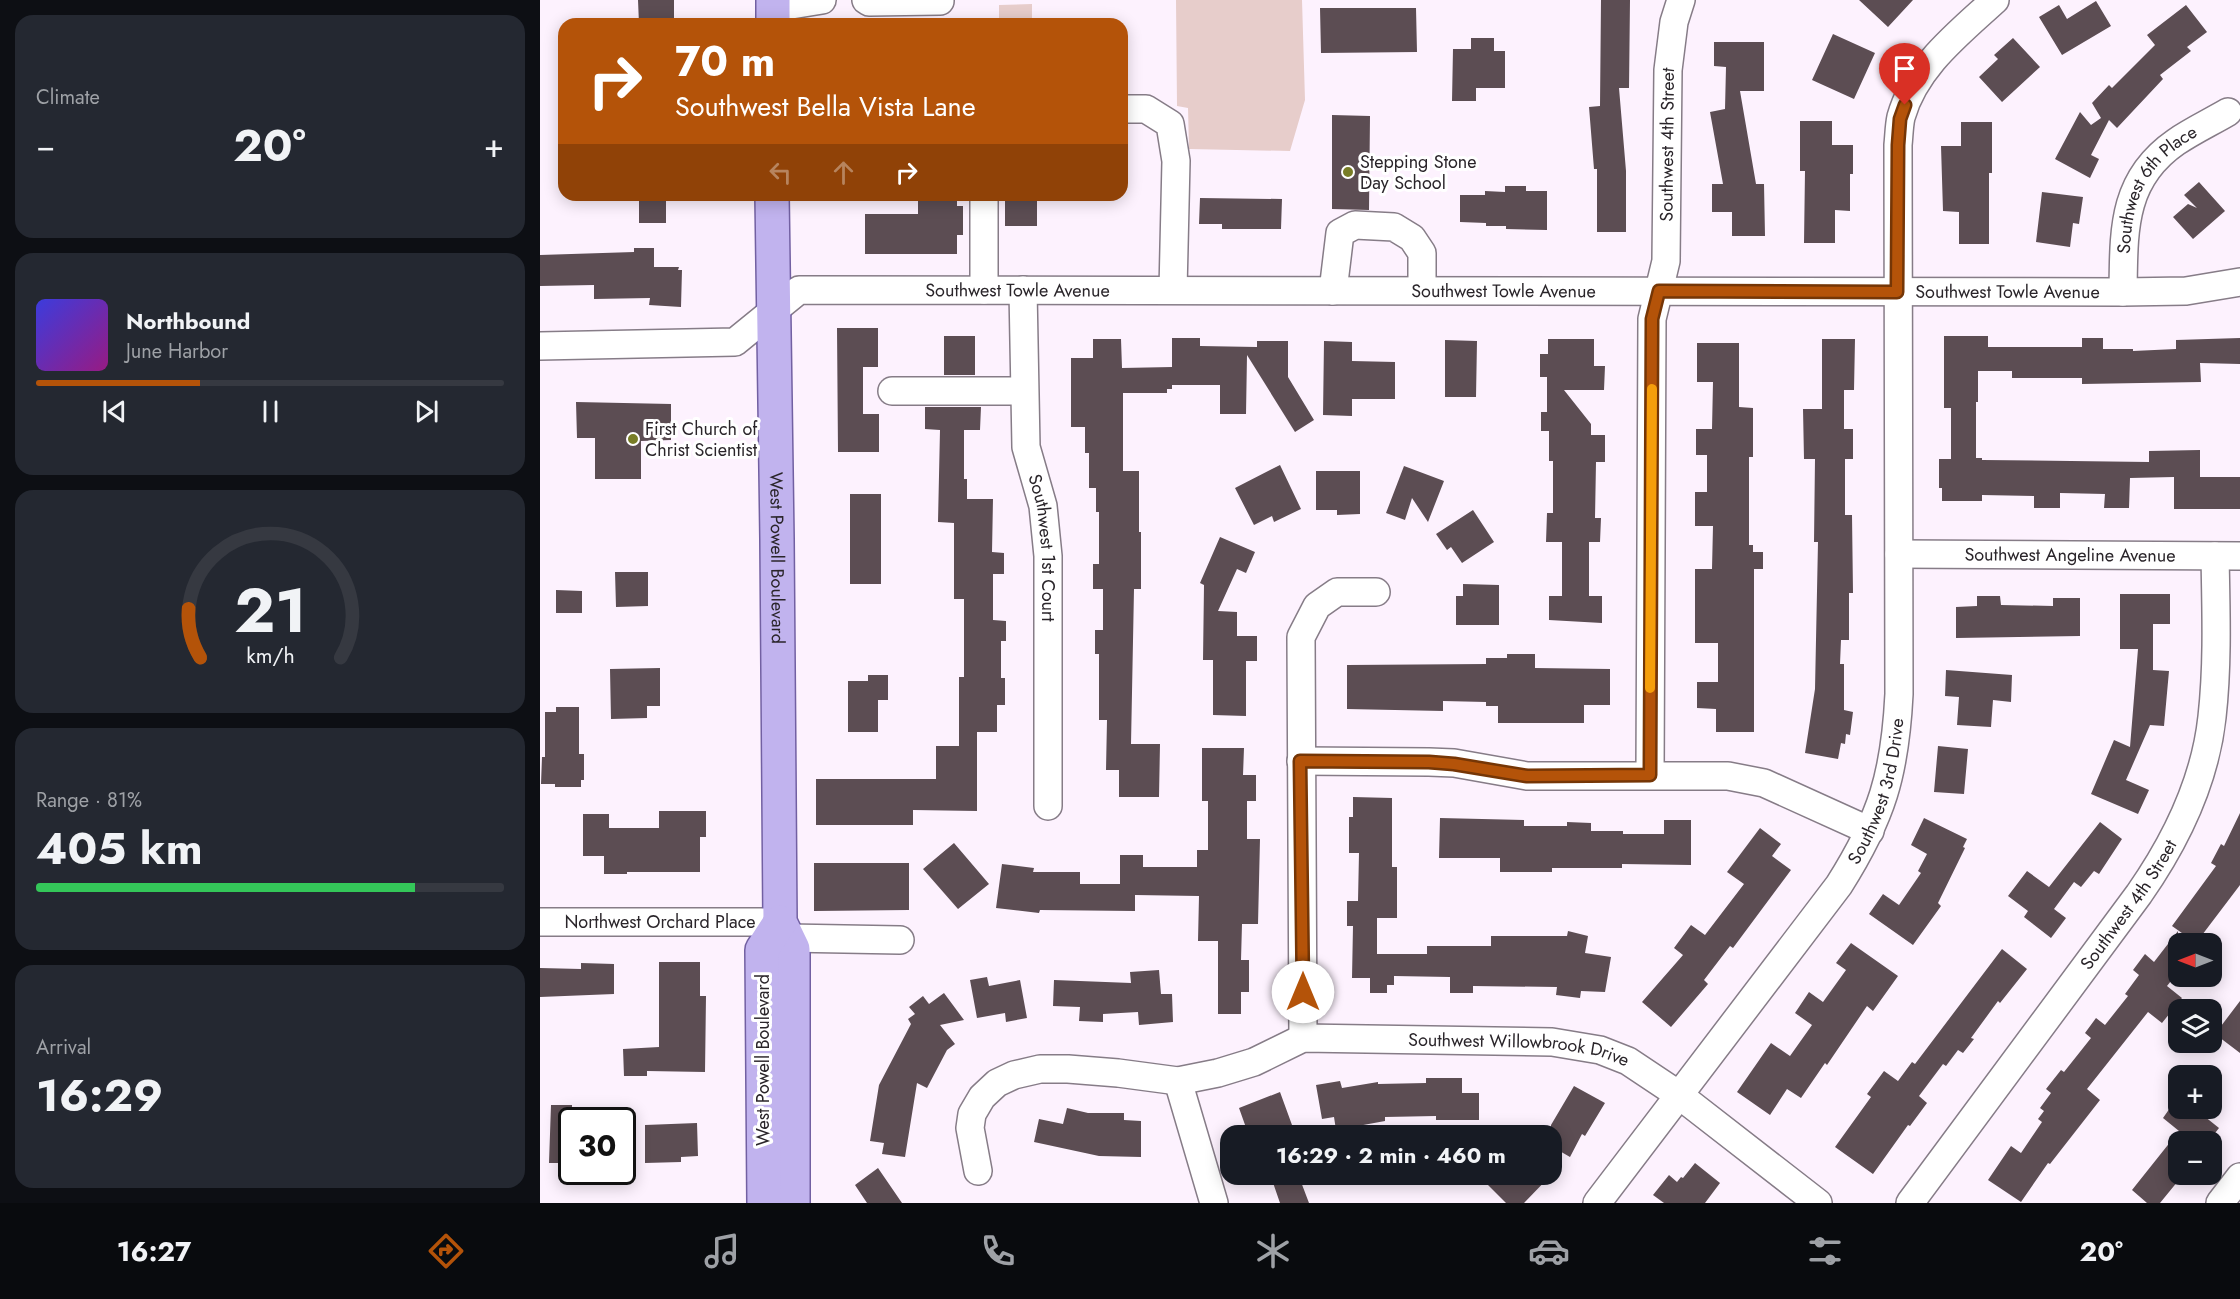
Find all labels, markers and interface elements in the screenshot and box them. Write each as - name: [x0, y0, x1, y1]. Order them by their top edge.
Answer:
- text: 70 m: [675, 31, 775, 92]
- icon: right: [576, 42, 654, 120]
- pin: [1879, 43, 1930, 105]
- icon: arrive: [1888, 52, 1921, 85]
- street label: Southwest 4th Street: [1653, 66, 1681, 222]
- text: Climate: [36, 83, 100, 112]
- text: Southwest Bella Vista Lane: [675, 87, 976, 126]
- text: 20°: [233, 113, 306, 178]
- street label: Southwest 6th Place: [2111, 119, 2202, 254]
- text: −: [36, 122, 55, 169]
- text: +: [484, 122, 504, 169]
- place label: Stepping Stone Day School: [1360, 149, 1477, 196]
- icon: left: [764, 156, 797, 189]
- icon: ahead: [827, 156, 860, 189]
- icon: right: [890, 156, 923, 189]
- marker: Stepping Stone Day School: [1341, 165, 1355, 179]
- street label: Southwest Towle Avenue: [925, 277, 1110, 303]
- street label: Southwest Towle Avenue: [1411, 278, 1596, 304]
- street label: Southwest Towle Avenue: [1915, 279, 2100, 305]
- text: Northbound: [126, 305, 250, 337]
- text: June Harbor: [126, 337, 228, 366]
- icon: previous: [98, 395, 131, 428]
- icon: pause: [254, 395, 287, 428]
- icon: next: [410, 395, 443, 428]
- place label: First Church of Christ Scientist: [645, 416, 758, 463]
- marker: First Church of Christ Scientist: [626, 432, 640, 446]
- street label: Southwest 1st Court: [1021, 471, 1061, 622]
- street label: West Powell Boulevard: [763, 472, 791, 644]
- street label: Southwest Angeline Avenue: [1964, 541, 2176, 569]
- text: 21: [234, 566, 306, 656]
- text: km/h: [246, 641, 294, 672]
- street label: Southwest 3rd Drive: [1841, 717, 1910, 869]
- text: Range · 81%: [36, 786, 142, 815]
- text: 405 km: [36, 816, 203, 881]
- street label: Southwest 4th Street: [2074, 834, 2183, 975]
- street label: Northwest Orchard Place: [564, 909, 756, 935]
- north arrow: [2168, 933, 2222, 987]
- map controls: [2168, 933, 2222, 1185]
- position arrow: [1271, 960, 1335, 1024]
- street label: West Powell Boulevard: [750, 974, 776, 1146]
- button: layers: [2168, 999, 2222, 1053]
- street label: Southwest Willowbrook Drive: [1408, 1027, 1633, 1073]
- text: Arrival: [36, 1033, 91, 1062]
- text: 16:29: [36, 1063, 163, 1128]
- button: +: [2168, 1065, 2222, 1119]
- speed limit sign: 30: [558, 1107, 636, 1185]
- button: −: [2168, 1131, 2222, 1185]
- text: 16:29 · 2 min · 460 m: [1276, 1139, 1506, 1171]
- icon: directions: [425, 1230, 467, 1272]
- icon: music: [701, 1230, 743, 1272]
- icon: phone: [977, 1230, 1019, 1272]
- icon: climate: [1252, 1230, 1294, 1272]
- icon: car: [1528, 1230, 1570, 1272]
- icon: filters: [1804, 1230, 1846, 1272]
- text: 16:27: [117, 1232, 191, 1271]
- text: 20°: [2080, 1232, 2123, 1271]

